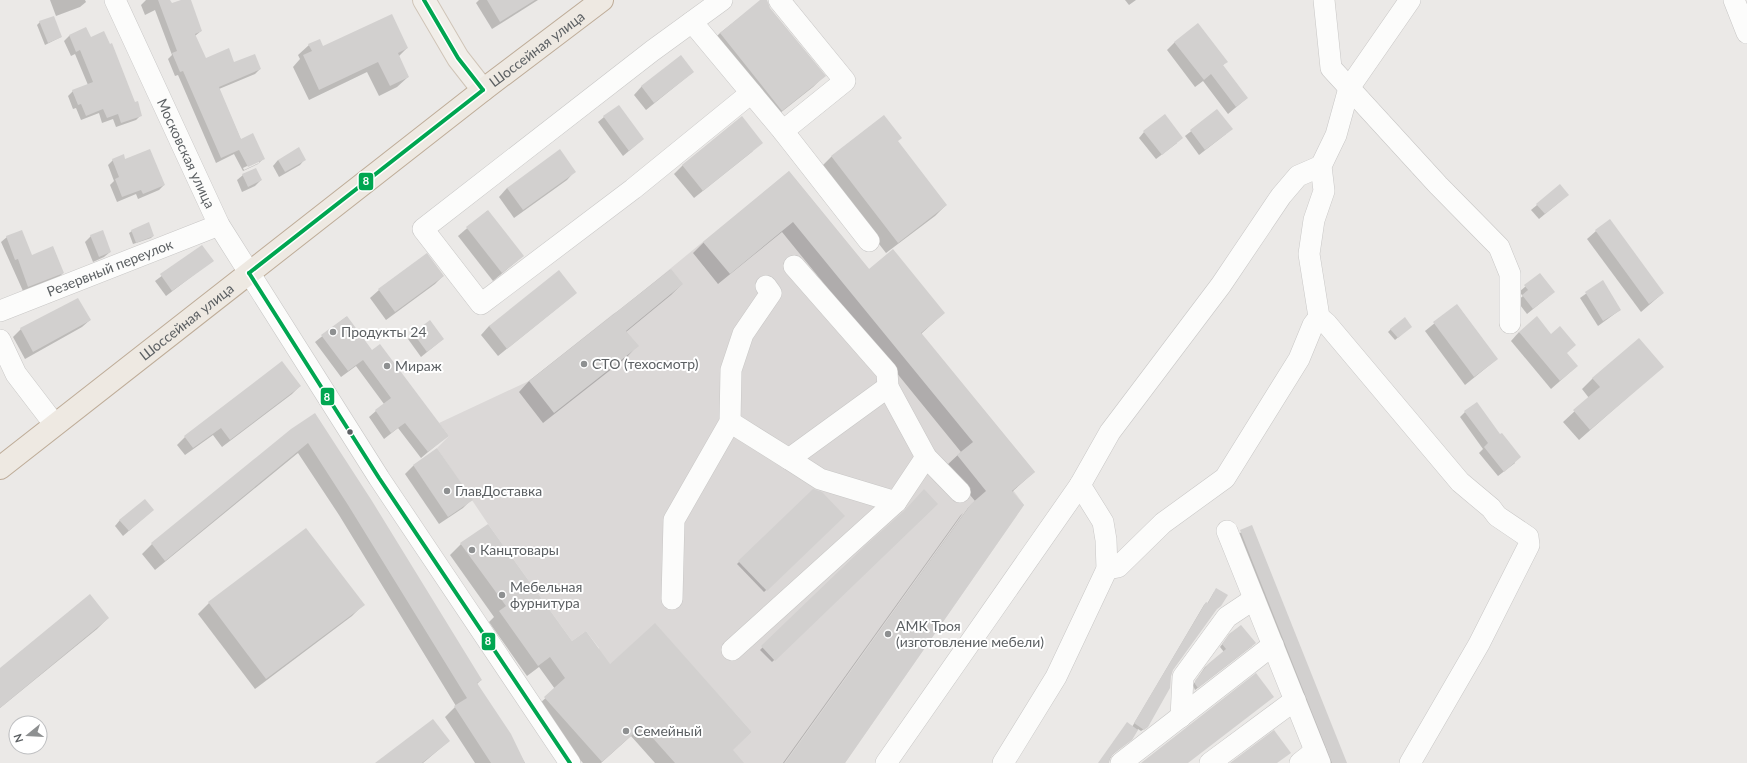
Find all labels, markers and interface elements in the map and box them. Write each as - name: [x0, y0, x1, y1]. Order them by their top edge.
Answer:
- street label: Шоссейная улица: [486, 7, 588, 90]
- street label: Московская улица: [154, 96, 219, 211]
- line badge: 8: [358, 172, 374, 191]
- text: 8: [363, 174, 369, 187]
- street label: Резервный переулок: [44, 235, 176, 300]
- street label: Шоссейная улица: [136, 279, 237, 364]
- place label: Продукты 24: [341, 323, 427, 340]
- marker: Продукты 24: [328, 327, 338, 337]
- place label: СТО (техосмотр): [592, 355, 699, 372]
- place label: Мираж: [395, 357, 442, 374]
- marker: СТО (техосмотр): [579, 359, 589, 369]
- marker: Мираж: [382, 361, 392, 371]
- line badge: 8: [320, 387, 335, 406]
- text: 8: [324, 390, 330, 403]
- unlabelled marker: [345, 427, 355, 437]
- place label: ГлавДоставка: [455, 482, 542, 499]
- marker: ГлавДоставка: [442, 486, 452, 496]
- place label: Канцтовары: [480, 541, 559, 558]
- marker: Канцтовары: [467, 545, 477, 555]
- place label: Мебельная фурнитура: [510, 578, 582, 611]
- marker: Мебельная фурнитура: [497, 590, 507, 600]
- place label: АМК Троя (изготовление мебели): [896, 617, 1044, 650]
- marker: АМК Троя (изготовление мебели): [883, 629, 893, 639]
- line badge: 8: [481, 632, 496, 651]
- text: 8: [485, 634, 491, 647]
- north arrow: [8, 715, 48, 755]
- place label: Семейный: [634, 722, 702, 739]
- marker: Семейный: [621, 726, 631, 736]
- text: N: [11, 732, 26, 744]

